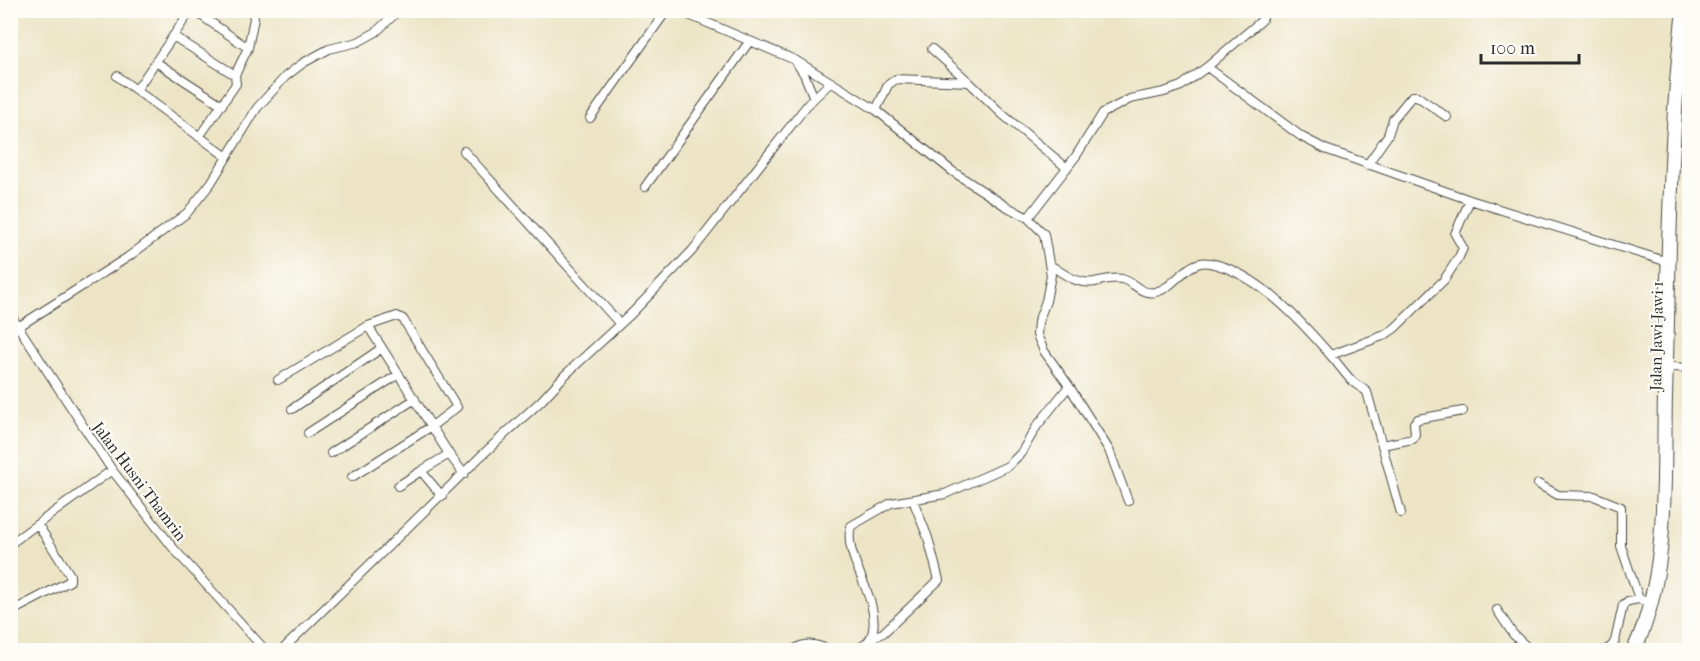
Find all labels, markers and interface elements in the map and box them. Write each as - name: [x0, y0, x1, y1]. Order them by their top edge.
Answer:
- scale bar: [1481, 27, 1578, 65]
- text: 100 m: [1490, 38, 1535, 59]
- street label: Jalan Jawi-Jawi 1: [1646, 281, 1667, 393]
- street label: Jalan Husni Thamrin: [87, 416, 191, 545]

